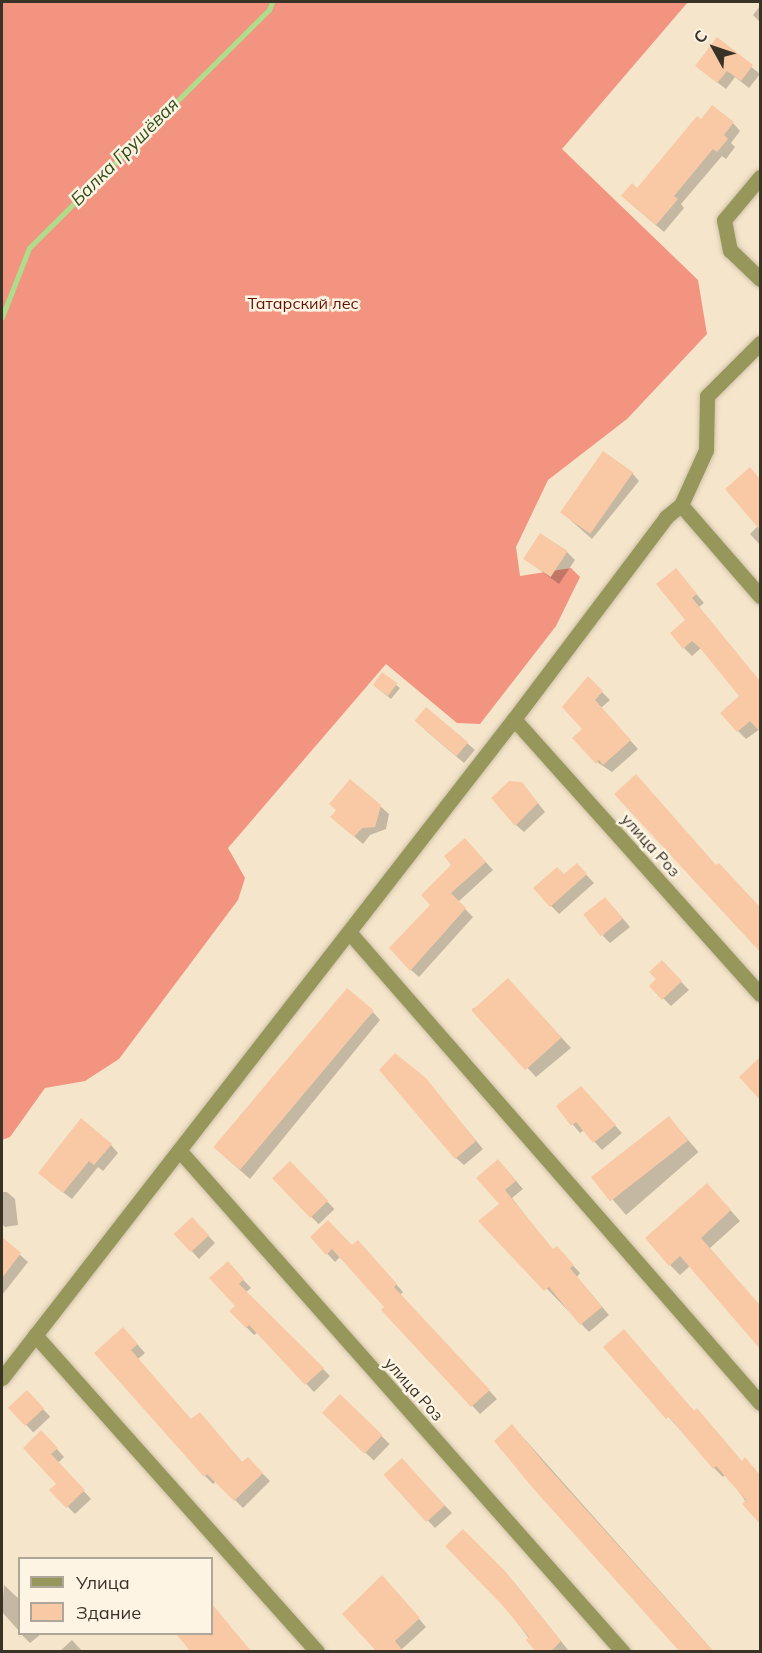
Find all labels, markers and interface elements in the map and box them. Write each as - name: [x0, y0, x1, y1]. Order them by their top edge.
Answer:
- north arrow: [684, 18, 744, 78]
- text: С: [689, 26, 711, 47]
- water label: Балка Грушёвая: [67, 94, 183, 210]
- park label: Татарский лес: [247, 293, 359, 313]
- street label: улица Роз: [618, 809, 684, 881]
- street label: улица Роз: [381, 1353, 447, 1425]
- legend: [18, 1557, 213, 1635]
- text: Улица: [76, 1571, 130, 1594]
- text: Здание: [76, 1601, 141, 1624]

